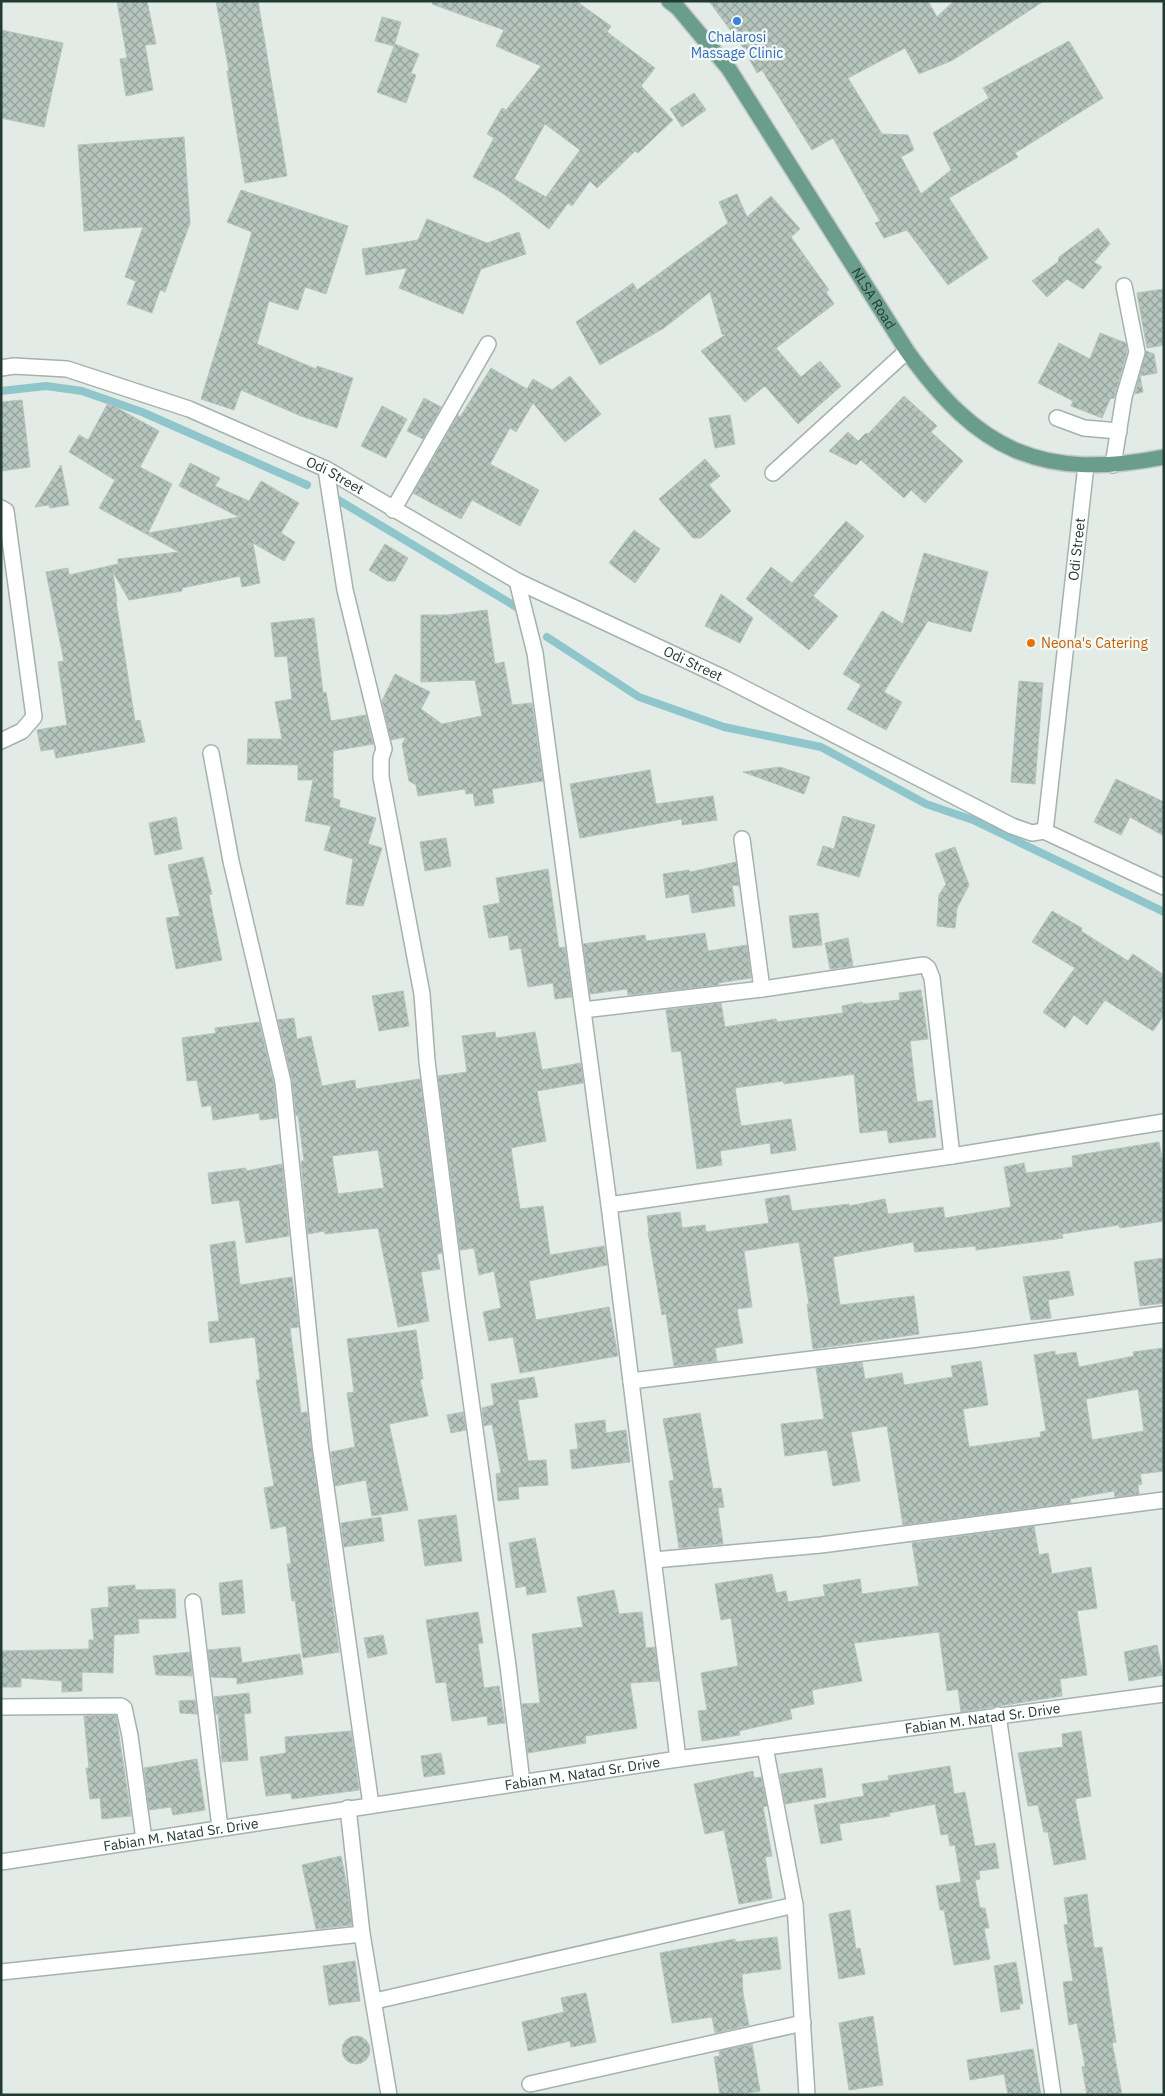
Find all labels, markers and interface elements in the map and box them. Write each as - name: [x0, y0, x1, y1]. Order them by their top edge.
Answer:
- marker: Chalarosi Massage Clinic: [731, 15, 743, 27]
- place label: Chalarosi Massage Clinic: [691, 28, 783, 62]
- street label: NLSA Road: [848, 264, 900, 332]
- street label: Odi Street: [303, 452, 367, 498]
- street label: Odi Street: [1064, 517, 1089, 582]
- place label: Neona's Catering: [1041, 634, 1148, 652]
- marker: Neona's Catering: [1025, 637, 1037, 649]
- street label: Odi Street: [661, 642, 726, 685]
- street label: Fabian M. Natad Sr. Drive: [904, 1699, 1062, 1738]
- street label: Fabian M. Natad Sr. Drive: [504, 1753, 661, 1794]
- street label: Fabian M. Natad Sr. Drive: [102, 1814, 260, 1855]

